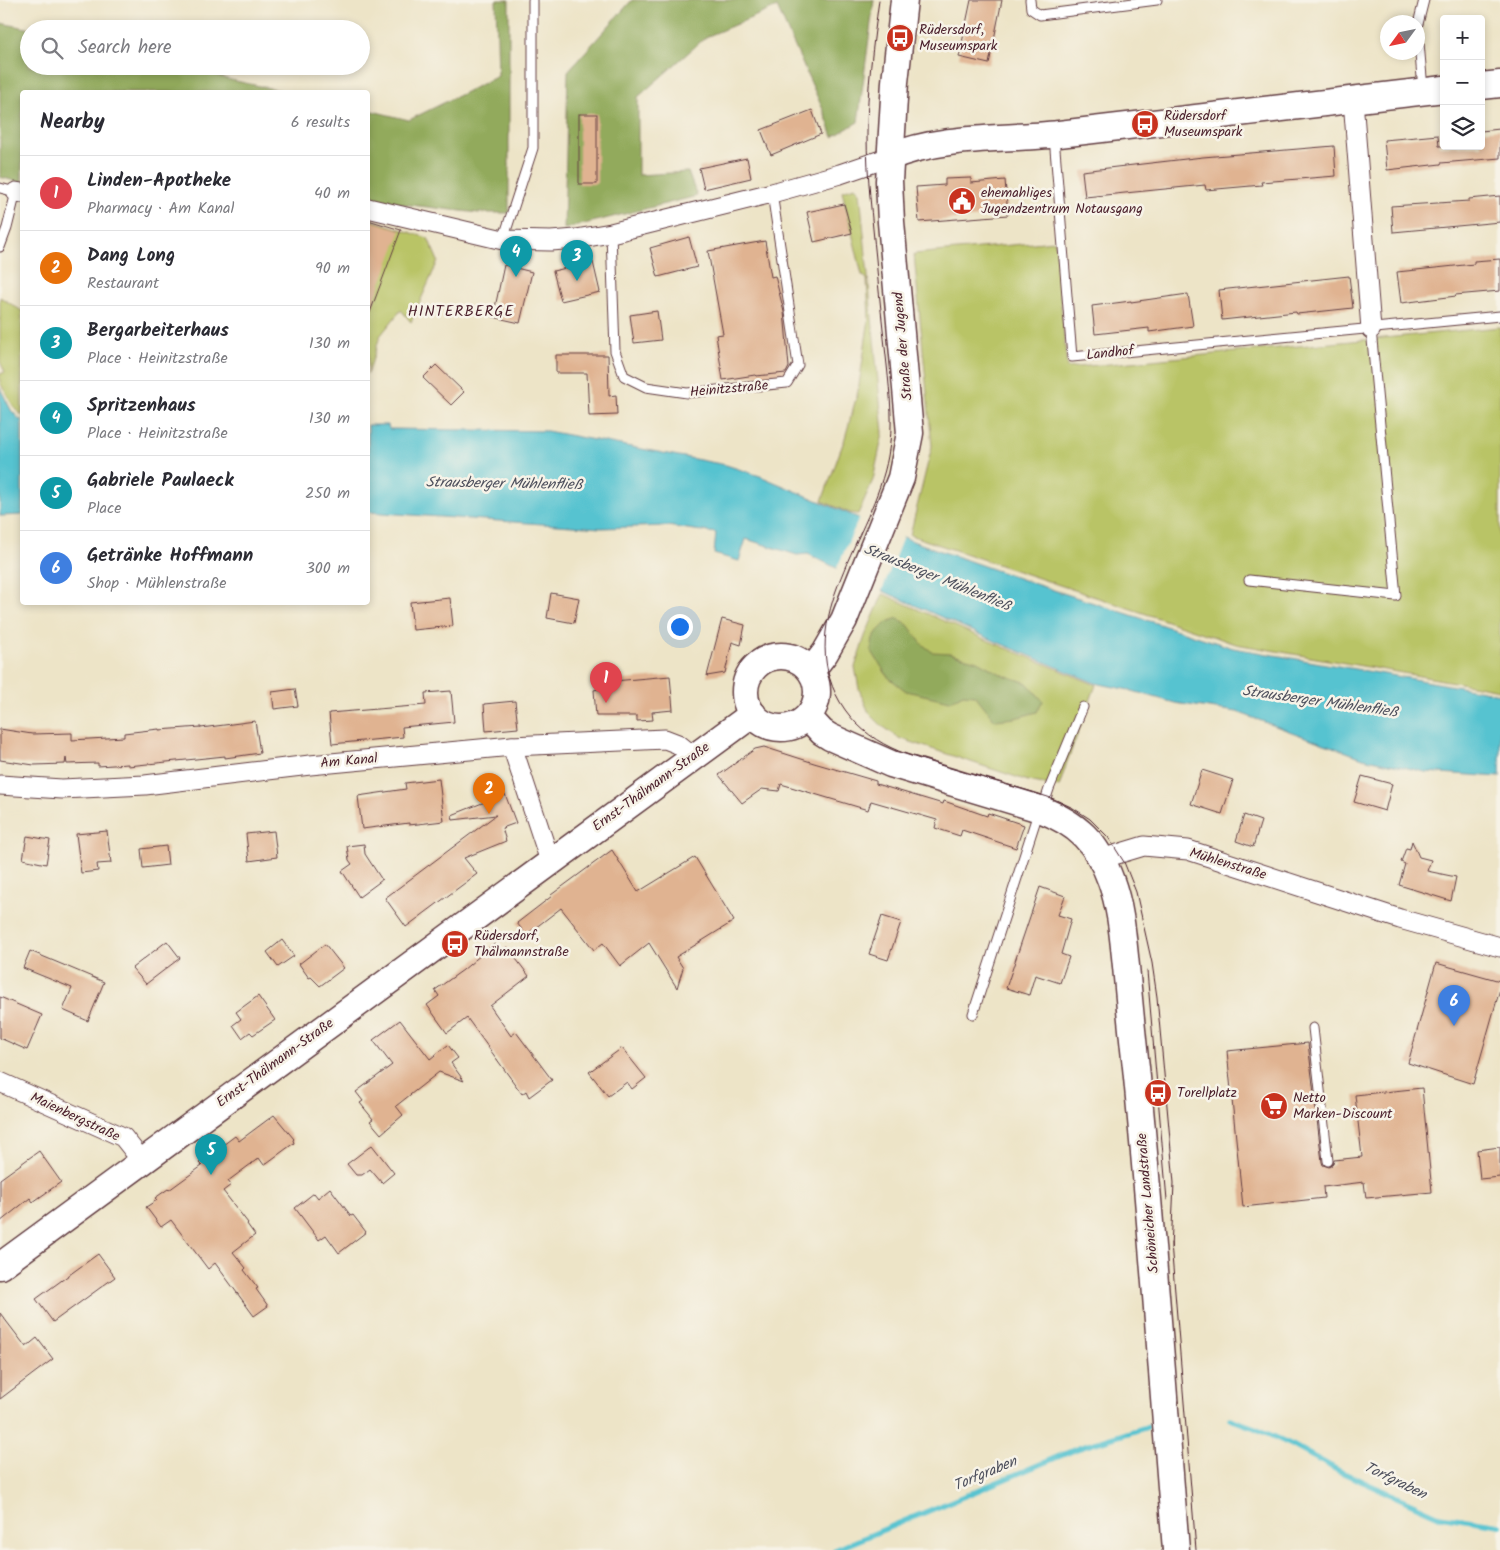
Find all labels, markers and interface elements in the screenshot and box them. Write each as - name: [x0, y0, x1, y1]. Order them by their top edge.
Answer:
- north arrow: [1380, 15, 1425, 60]
- map controls: [1440, 15, 1485, 150]
- button: +: [1440, 15, 1485, 60]
- place label: Rüdersdorf, Museumspark: [919, 19, 998, 57]
- search box: [20, 20, 370, 75]
- bus stop icon: Rüdersdorf, Museumspark: [885, 23, 915, 53]
- text: Search here: [78, 33, 172, 63]
- icon: search: [38, 34, 66, 62]
- button: −: [1440, 60, 1485, 105]
- place label: Rüdersdorf Museumspark: [1164, 105, 1243, 143]
- button: layers: [1440, 105, 1485, 150]
- text: Nearby: [40, 106, 105, 139]
- bus stop icon: Rüdersdorf Museumspark: [1130, 109, 1160, 139]
- text: 6 results: [291, 110, 350, 135]
- text: Linden-Apotheke: [87, 166, 231, 196]
- text: 1: [54, 181, 58, 206]
- text: 40 m: [314, 181, 350, 206]
- place label: ehemahliges Jugendzentrum Notausgang: [981, 182, 1143, 220]
- public building icon: ehemahliges Jugendzentrum Notausgang: [947, 186, 977, 216]
- text: Pharmacy · Am Kanal: [87, 196, 234, 221]
- pin: 4: [500, 236, 532, 277]
- pin: 3: [561, 240, 593, 281]
- text: Dang Long: [87, 241, 175, 271]
- text: 2: [51, 256, 61, 281]
- text: 90 m: [315, 256, 350, 281]
- text: Restaurant: [87, 271, 159, 296]
- street label: Straße der Jugend: [887, 290, 919, 401]
- district label: HINTERBERGE: [408, 300, 514, 324]
- text: Bergarbeiterhaus: [87, 316, 229, 346]
- text: 3: [52, 331, 60, 356]
- text: 130 m: [309, 331, 350, 356]
- street label: Landhof: [1085, 339, 1137, 366]
- text: Place · Heinitzstraße: [87, 346, 228, 371]
- street label: Heinitzstraße: [689, 375, 770, 403]
- text: Spritzenhaus: [87, 391, 196, 421]
- text: 4: [52, 406, 60, 431]
- text: 130 m: [309, 406, 350, 431]
- text: Place · Heinitzstraße: [87, 421, 228, 446]
- text: Gabriele Paulaeck: [87, 466, 234, 496]
- water label: Strausberger Mühlenfließ: [426, 471, 585, 497]
- text: 5: [52, 481, 60, 506]
- text: 250 m: [305, 481, 350, 506]
- text: Place: [87, 496, 121, 521]
- water label: Strausberger Mühlenfließ: [860, 538, 1016, 619]
- text: Getränke Hoffmann: [87, 541, 253, 571]
- text: 6: [52, 556, 60, 581]
- text: 300 m: [306, 556, 350, 581]
- text: Shop · Mühlenstraße: [87, 571, 226, 596]
- your location: [667, 614, 693, 640]
- pin: 1: [590, 662, 622, 703]
- water label: Strausberger Mühlenfließ: [1241, 679, 1401, 725]
- street label: Ernst-Thälmann-Straße: [588, 736, 715, 837]
- street label: Am Kanal: [319, 747, 379, 774]
- pin: 2: [473, 773, 505, 814]
- street label: Mühlenstraße: [1187, 842, 1270, 886]
- place label: Rüdersdorf, Thälmannstraße: [474, 925, 569, 963]
- bus stop icon: Rüdersdorf, Thälmannstraße: [440, 929, 470, 959]
- pin: 6: [1438, 985, 1470, 1026]
- street label: Ernst-Thälmann-Straße: [212, 1012, 339, 1113]
- bus stop icon: Torellplatz: [1143, 1078, 1173, 1108]
- place label: Torellplatz: [1177, 1082, 1237, 1104]
- street label: Maienbergstraße: [27, 1087, 124, 1148]
- place label: Netto Marken-Discount: [1293, 1087, 1393, 1125]
- supermarket icon: Netto Marken-Discount: [1259, 1091, 1289, 1121]
- street label: Schöneicher Landstraße: [1131, 1131, 1165, 1274]
- pin: 5: [195, 1134, 227, 1175]
- water label: Torfgraben: [949, 1449, 1022, 1498]
- water label: Torfgraben: [1360, 1455, 1431, 1507]

